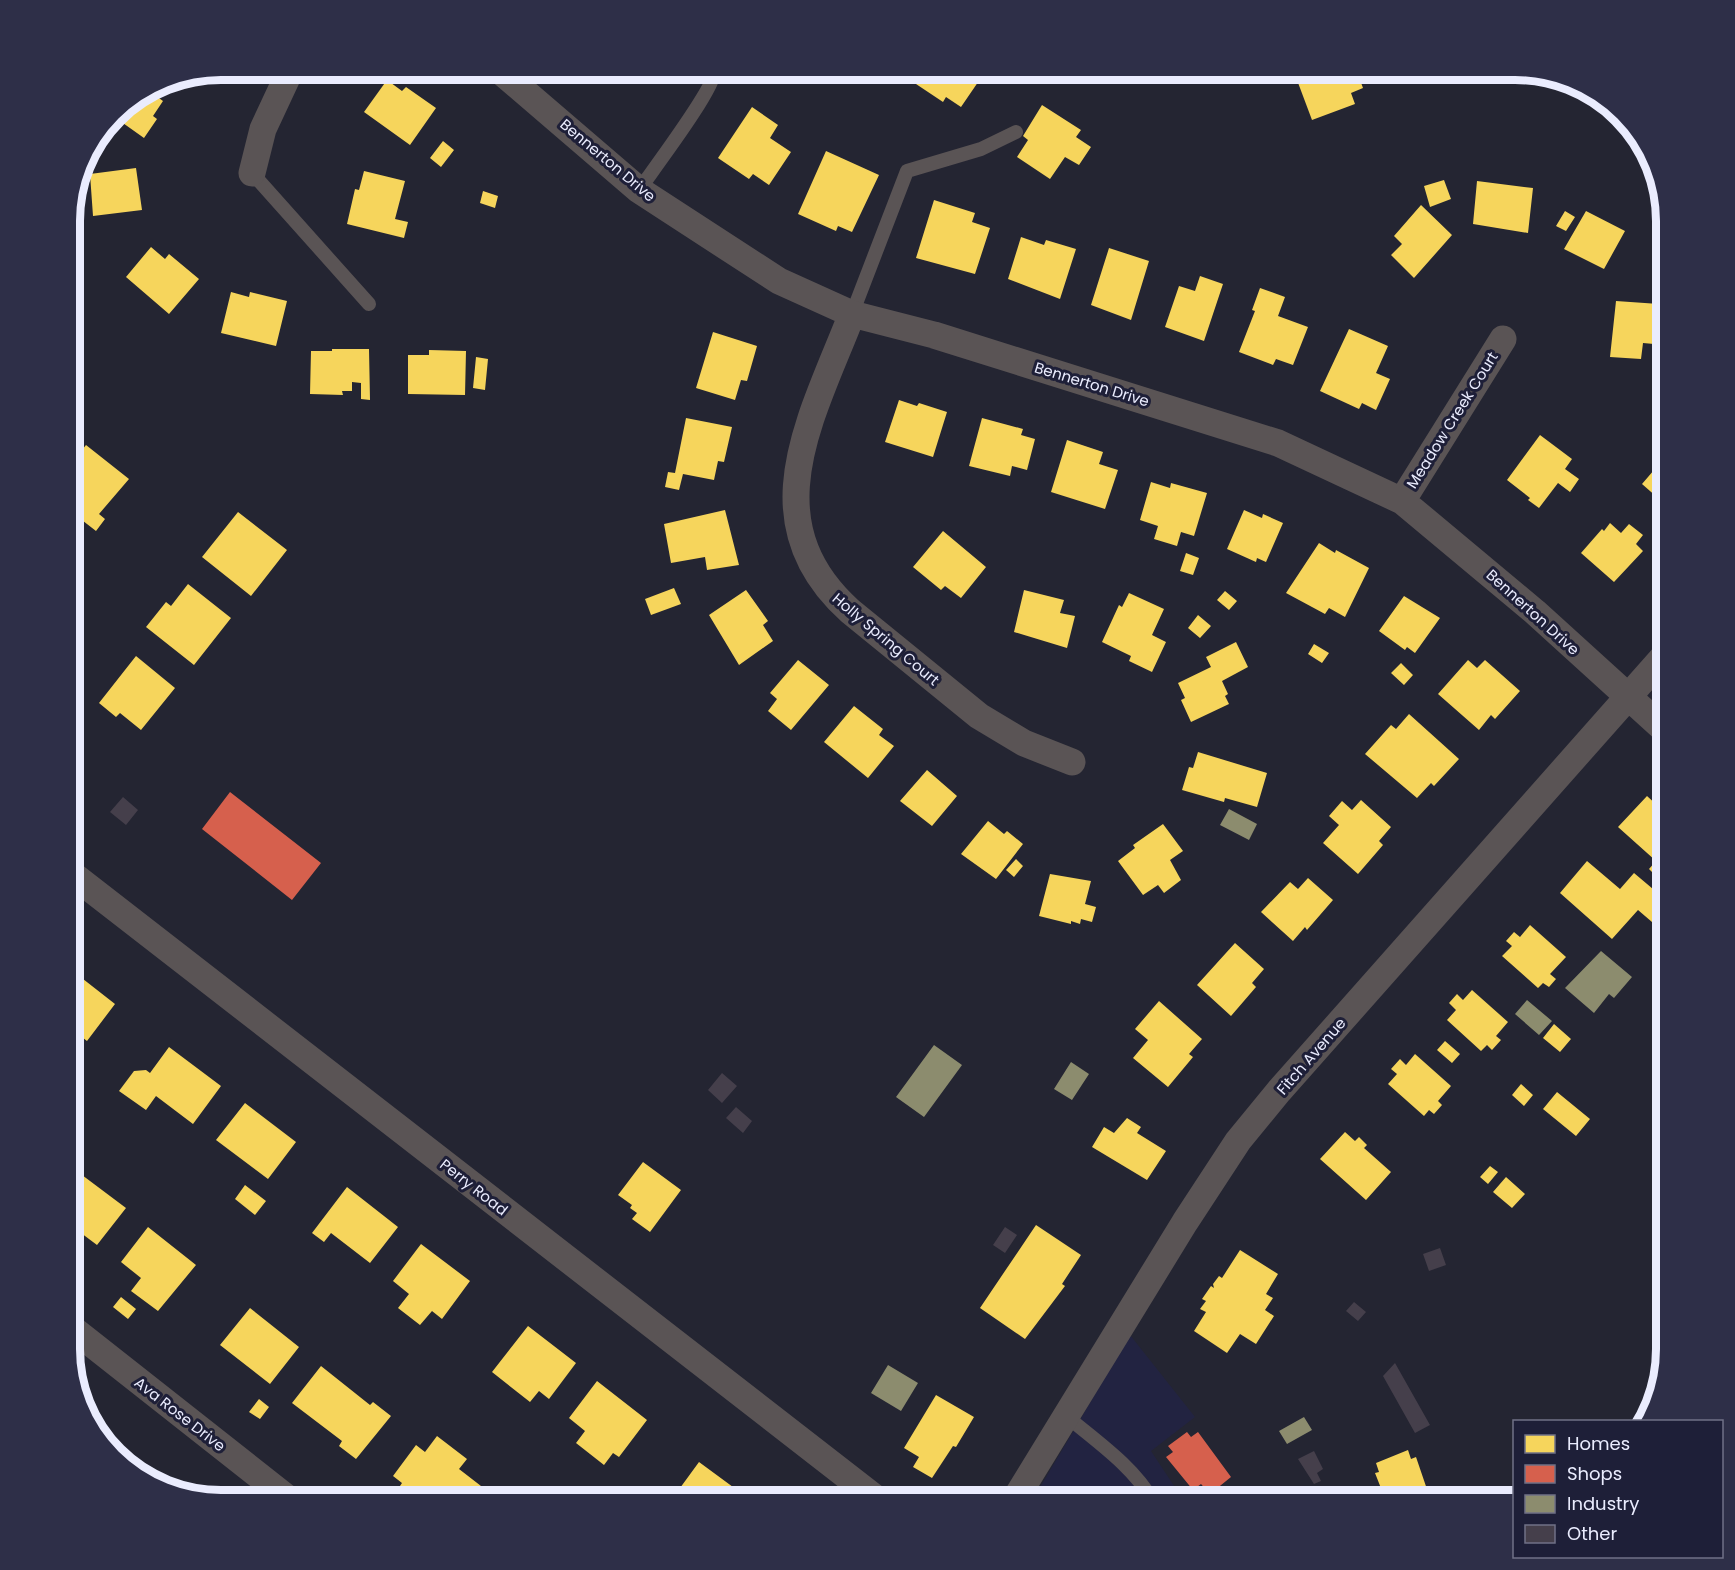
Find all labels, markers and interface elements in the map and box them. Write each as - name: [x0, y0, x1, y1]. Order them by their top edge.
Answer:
- street label: Bennerton Drive: [556, 114, 660, 206]
- street label: Meadow Creek Court: [1401, 348, 1503, 492]
- street label: Bennerton Drive: [1032, 357, 1152, 411]
- street label: Bennerton Drive: [1482, 564, 1584, 660]
- street label: Holly Spring Court: [828, 588, 944, 690]
- street label: Fitch Avenue: [1272, 1013, 1350, 1099]
- street label: Perry Road: [436, 1154, 512, 1220]
- street label: Ava Rose Drive: [130, 1372, 230, 1456]
- legend: [1513, 1420, 1723, 1558]
- text: Homes: [1567, 1431, 1630, 1456]
- text: Shops: [1567, 1461, 1622, 1486]
- text: Industry: [1567, 1491, 1639, 1516]
- text: Other: [1567, 1521, 1617, 1546]

